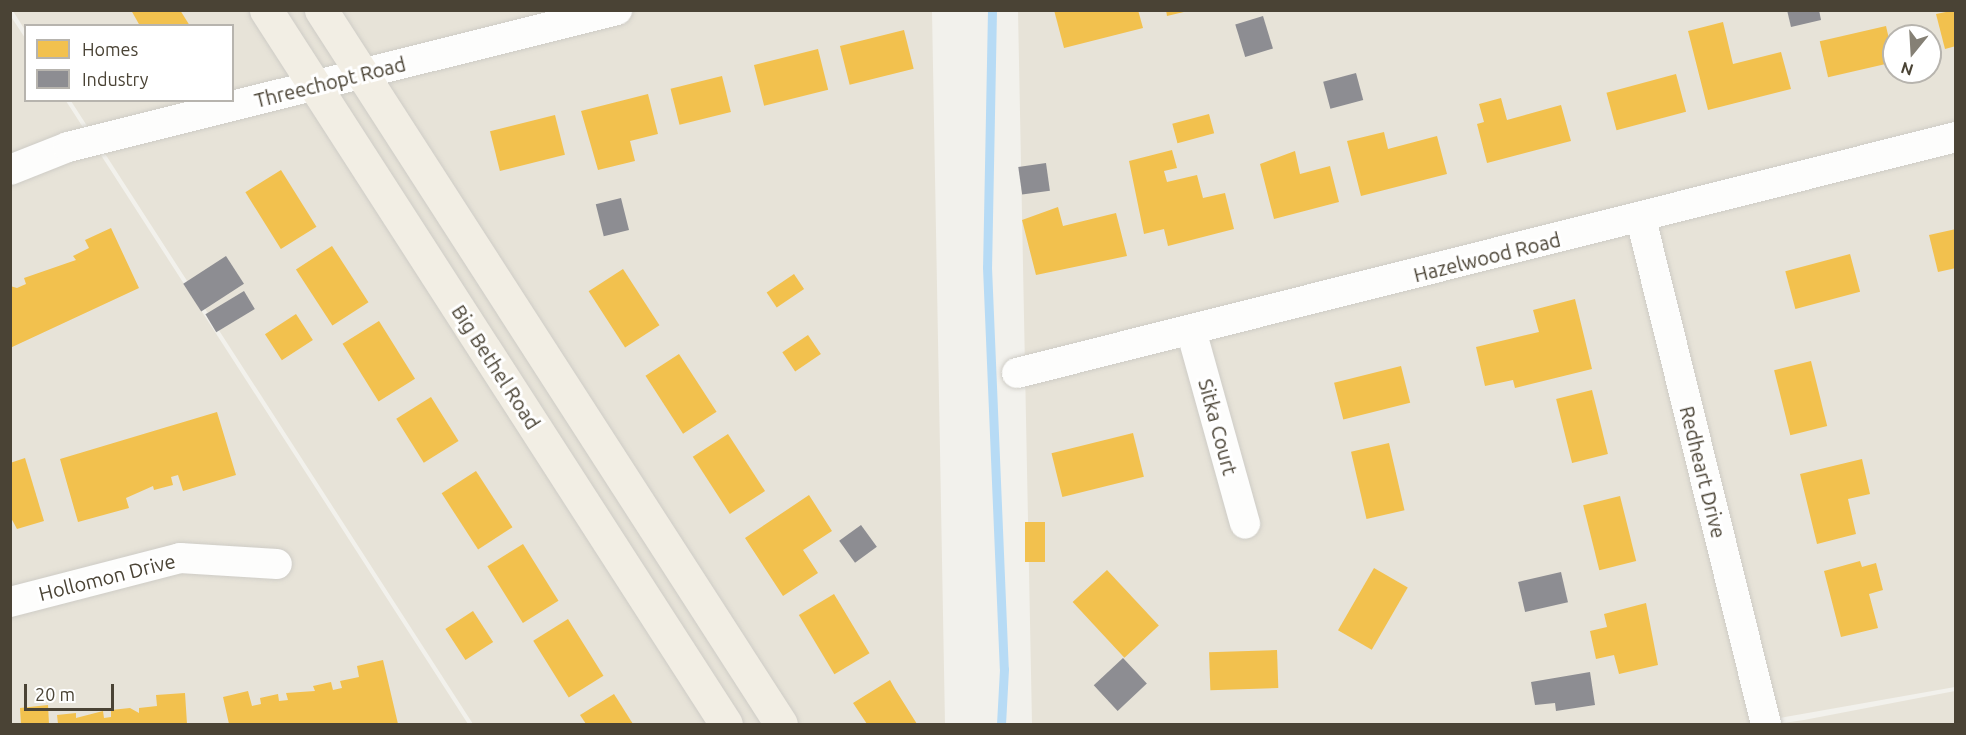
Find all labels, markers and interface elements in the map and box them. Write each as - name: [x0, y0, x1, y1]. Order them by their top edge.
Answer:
- legend: [24, 24, 234, 102]
- north arrow: [1882, 24, 1942, 84]
- text: Homes: [82, 39, 138, 59]
- street label: Threechopt Road: [252, 52, 408, 112]
- text: N: [1899, 59, 1916, 80]
- text: Industry: [82, 69, 148, 89]
- street label: Hazelwood Road: [1411, 227, 1563, 287]
- street label: Big Bethel Road: [447, 300, 545, 434]
- street label: Sitka Court: [1194, 376, 1242, 478]
- street label: Redheart Drive: [1675, 404, 1731, 540]
- street label: Hollomon Drive: [36, 548, 178, 606]
- scale bar: [27, 672, 117, 710]
- text: 20 m: [35, 684, 75, 704]

